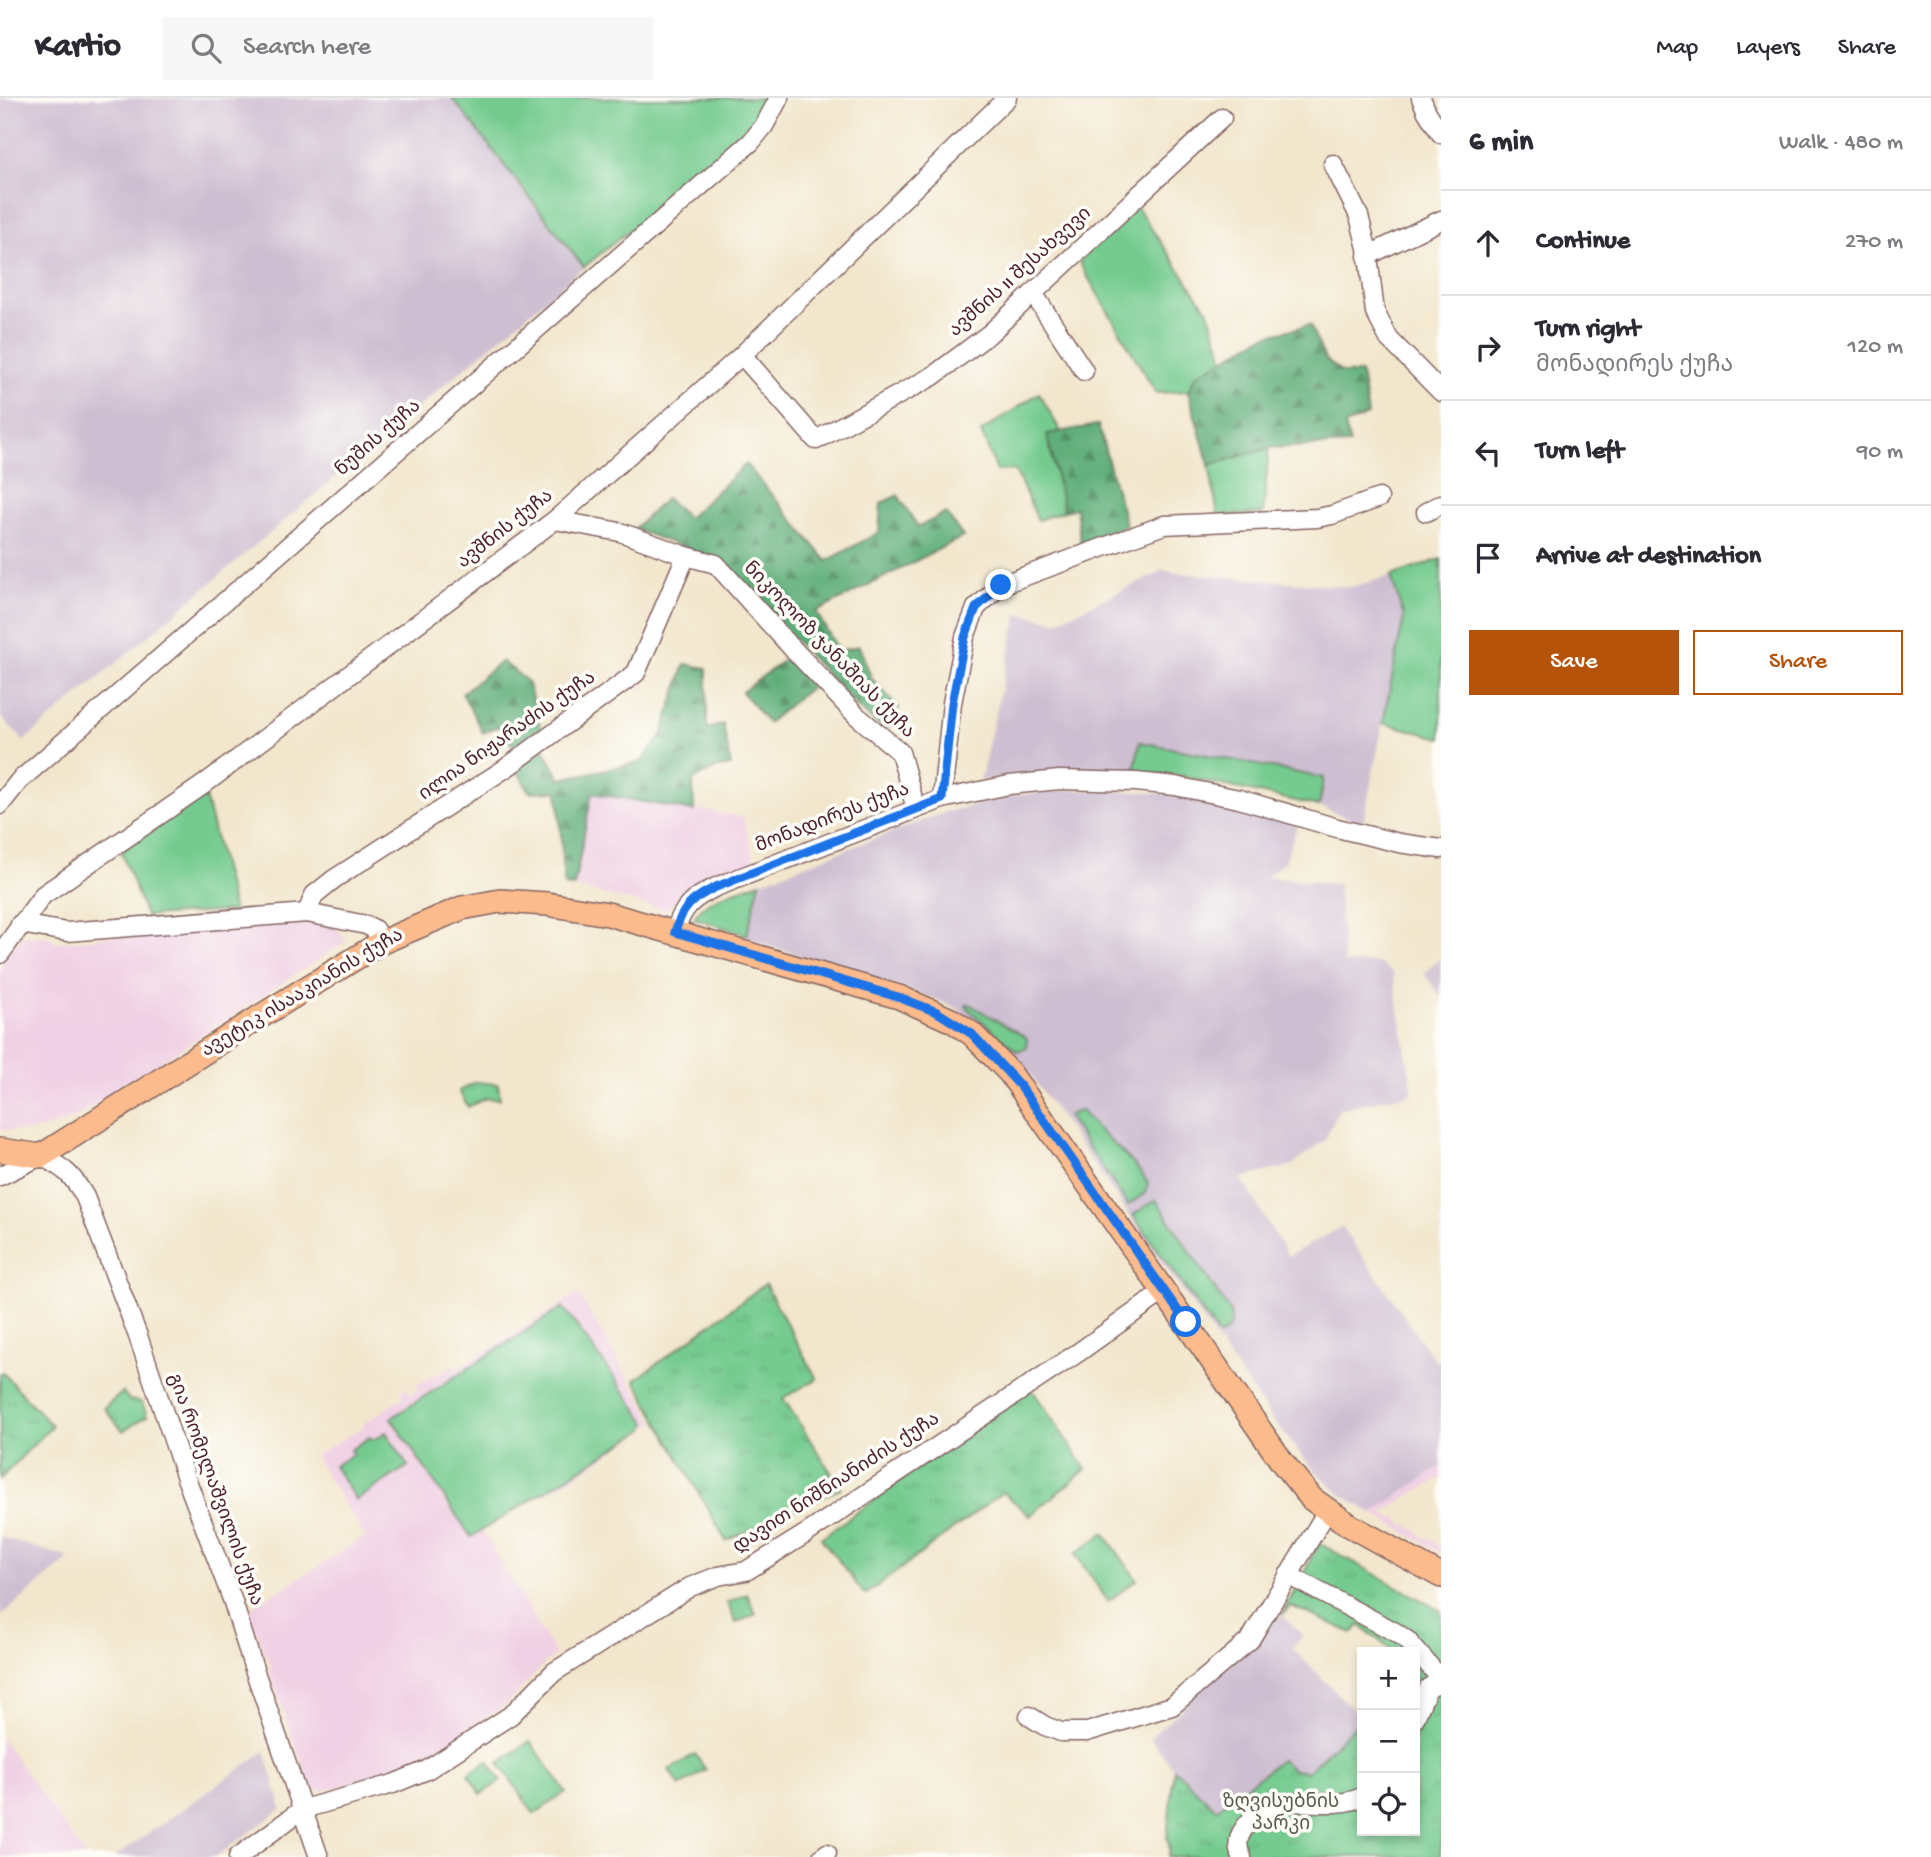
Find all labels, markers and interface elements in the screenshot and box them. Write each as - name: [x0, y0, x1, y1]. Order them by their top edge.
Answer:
- search box: [163, 17, 653, 80]
- text: Kartio: [35, 29, 121, 67]
- icon: search: [187, 29, 225, 67]
- text: Search here: [243, 33, 371, 64]
- text: Map: [1656, 34, 1698, 63]
- text: Layers: [1736, 34, 1800, 63]
- text: Share: [1838, 34, 1896, 63]
- text: 6 min: [1469, 126, 1533, 161]
- text: Walk · 480 m: [1779, 130, 1903, 157]
- street label: ავშნის II შესახვევი: [945, 203, 1097, 343]
- icon: ahead: [1469, 224, 1507, 262]
- text: Continue: [1536, 227, 1630, 258]
- text: 270 m: [1845, 229, 1903, 256]
- text: Turn right: [1536, 315, 1640, 346]
- icon: right: [1469, 329, 1507, 367]
- text: 120 m: [1848, 334, 1903, 361]
- text: მონადირეს ქუჩა: [1536, 353, 1733, 380]
- street label: ნუშის ქუჩა: [332, 396, 426, 482]
- icon: left: [1469, 434, 1507, 472]
- text: Turn left: [1536, 437, 1624, 468]
- text: 90 m: [1857, 439, 1903, 466]
- street label: ავშნის ქუჩა: [454, 485, 558, 575]
- icon: arrive: [1469, 539, 1507, 577]
- text: Arrive at destination: [1536, 542, 1761, 573]
- street label: ნიკოლოზ ჯანაშიას ქუჩა: [737, 558, 919, 744]
- route end: [985, 569, 1016, 600]
- button: Save: [1469, 630, 1679, 695]
- button: Share: [1693, 630, 1903, 695]
- street label: ილია ნიჟარაძის ქუჩა: [415, 666, 601, 807]
- street label: მონადირეს ქუჩა: [753, 778, 913, 859]
- street label: ავეტიკ ისააკიანის ქუჩა: [198, 925, 408, 1063]
- route start: [1170, 1306, 1201, 1337]
- street label: გია რომელაშვილის ქუჩა: [161, 1370, 268, 1609]
- street label: დავით ნიშნიანიძის ქუჩა: [729, 1409, 945, 1559]
- map controls: [1357, 1647, 1420, 1836]
- button: +: [1357, 1647, 1420, 1710]
- button: −: [1357, 1710, 1420, 1773]
- button: locate: [1357, 1773, 1420, 1836]
- park label: ზღვისუბნის პარკი: [1223, 1792, 1339, 1837]

